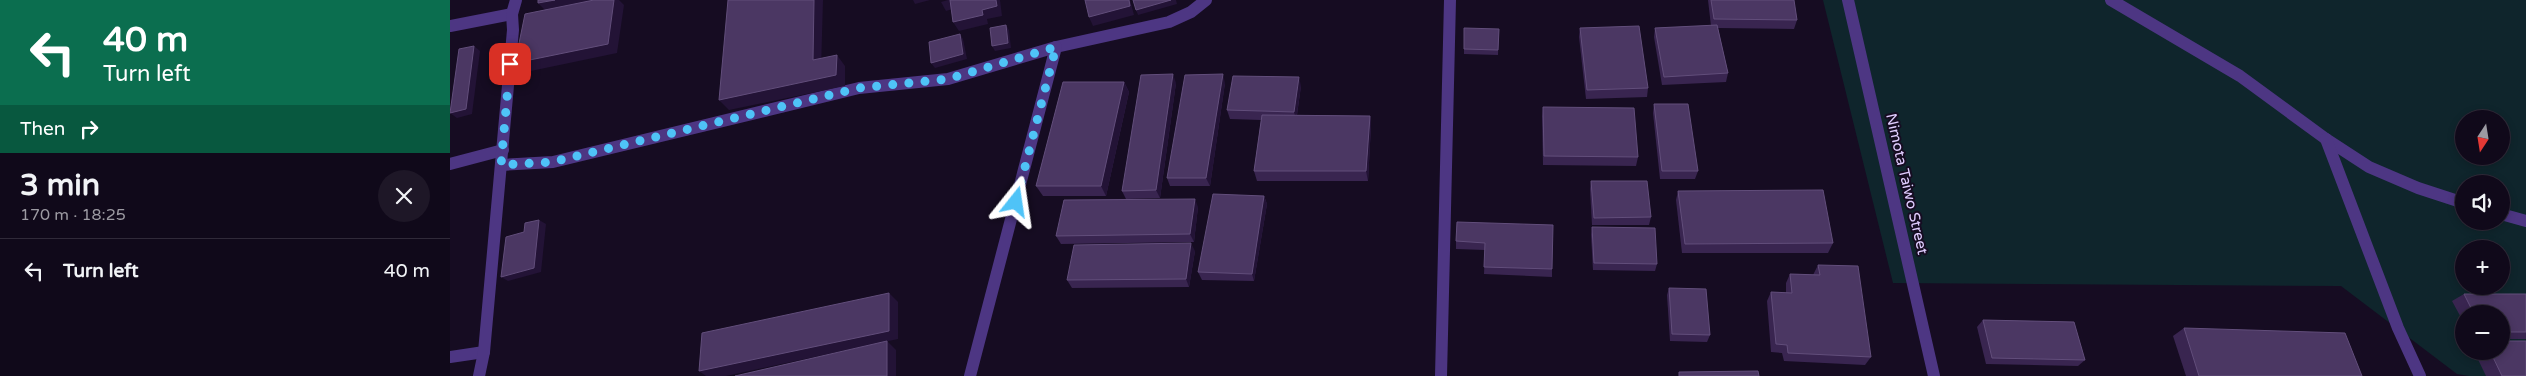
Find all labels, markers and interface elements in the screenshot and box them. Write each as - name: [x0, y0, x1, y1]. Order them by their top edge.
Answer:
- text: 40 m: [103, 19, 188, 61]
- icon: left: [20, 20, 85, 85]
- pin: [489, 43, 531, 85]
- icon: arrive: [496, 50, 524, 78]
- text: Turn left: [103, 61, 191, 87]
- north arrow: [2455, 110, 2510, 165]
- map controls: [2455, 110, 2510, 360]
- street label: Nimota Taiwo Street: [1882, 112, 1932, 257]
- icon: right: [75, 115, 103, 143]
- text: Then: [20, 118, 65, 140]
- text: 3 min: [20, 167, 100, 204]
- button: close: [378, 170, 430, 222]
- position arrow: [989, 175, 1041, 227]
- button: sound: [2455, 175, 2510, 230]
- text: 170 m · 18:25: [20, 205, 126, 225]
- button: +: [2455, 240, 2510, 295]
- icon: left: [20, 257, 48, 285]
- text: Turn left: [63, 260, 139, 282]
- text: 40 m: [384, 260, 430, 282]
- button: −: [2455, 305, 2510, 360]

